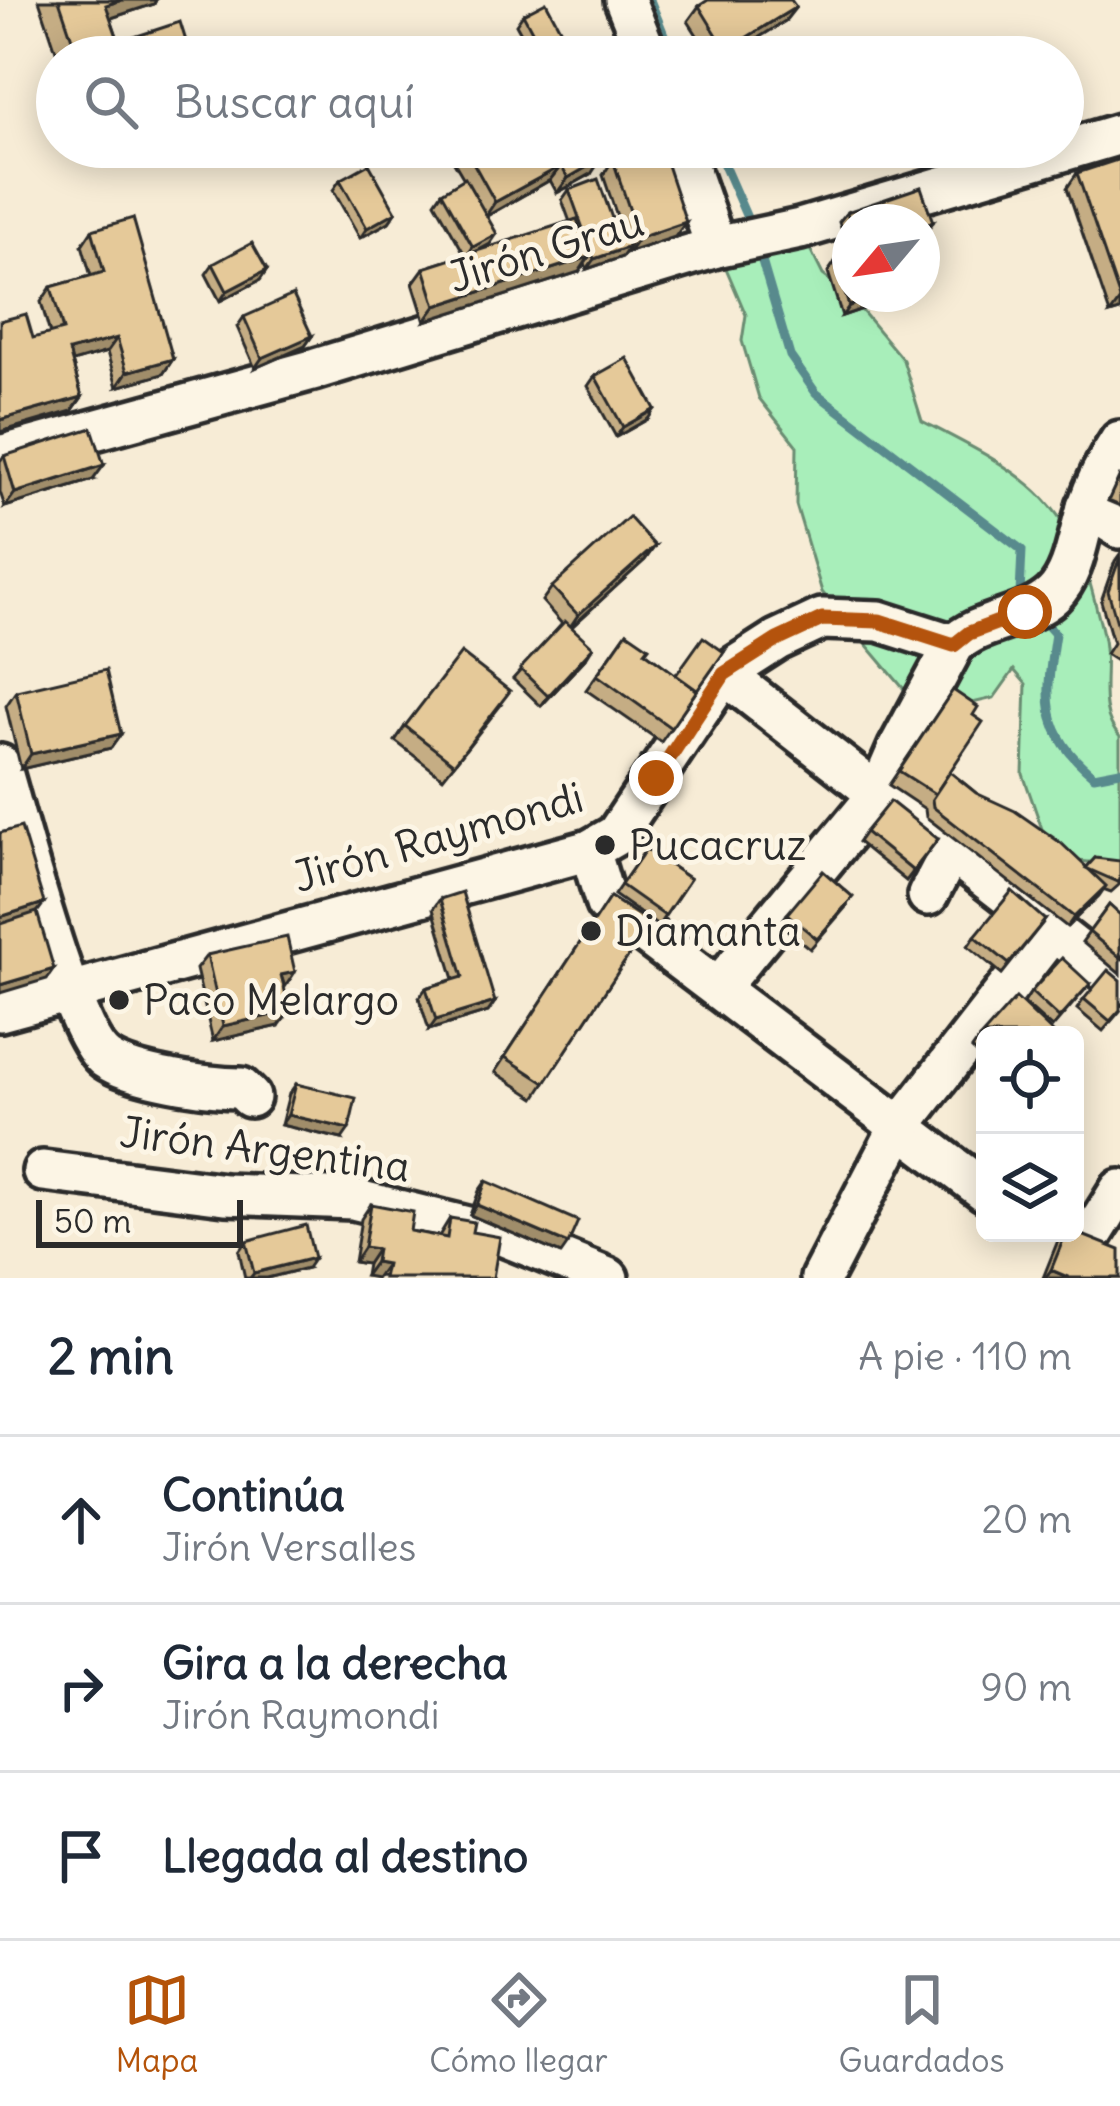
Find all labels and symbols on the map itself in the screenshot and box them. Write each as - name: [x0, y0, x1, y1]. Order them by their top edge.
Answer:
- street label: Jirón Grau: [442, 195, 650, 303]
- north arrow: [832, 204, 940, 312]
- route start: [998, 585, 1052, 639]
- route end: [629, 751, 683, 805]
- street label: Jirón Raymondi: [287, 771, 589, 903]
- place label: Pucacruz: [629, 819, 807, 871]
- marker: Pucacruz: [592, 832, 618, 858]
- place label: Diamanta: [615, 905, 801, 957]
- marker: Diamanta: [578, 918, 604, 944]
- place label: Paco Melargo: [143, 974, 399, 1026]
- marker: Paco Melargo: [106, 987, 132, 1013]
- street label: Jirón Argentina: [117, 1105, 413, 1193]
- scale bar: [36, 1194, 243, 1247]

